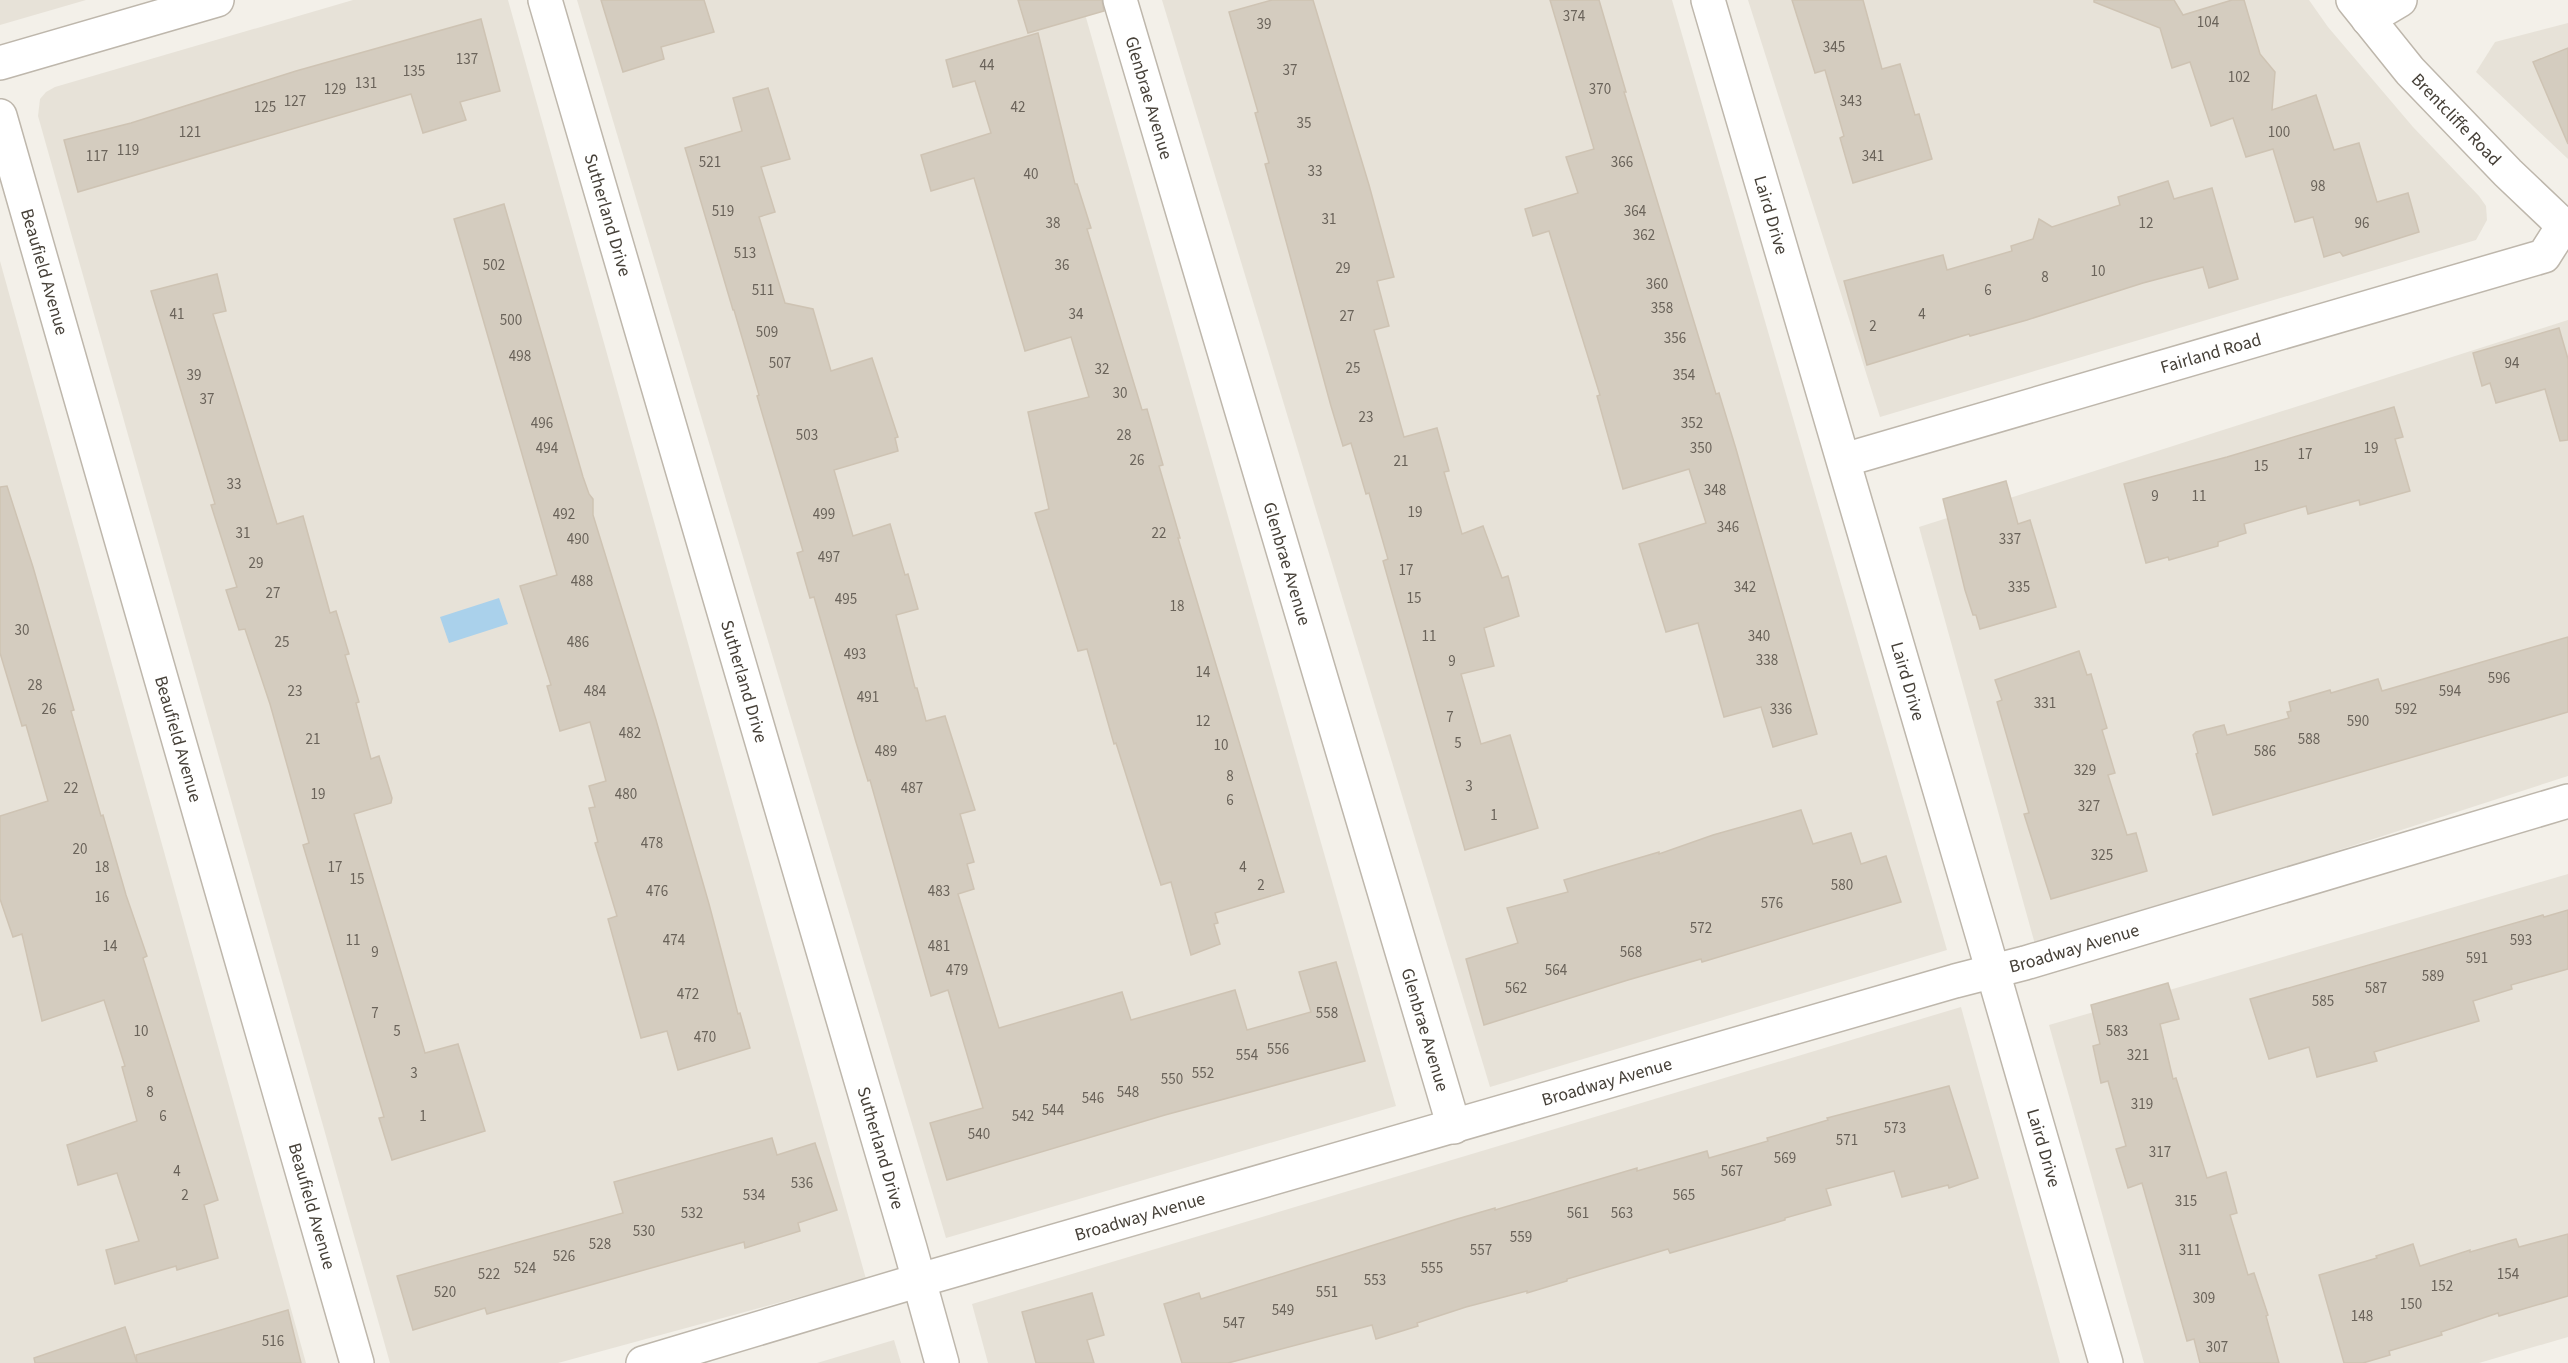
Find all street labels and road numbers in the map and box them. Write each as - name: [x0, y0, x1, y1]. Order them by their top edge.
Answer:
- street label: Glenbrae Avenue: [1118, 33, 1179, 163]
- street label: Brentcliffe Road: [2405, 68, 2507, 172]
- street label: Sutherland Drive: [578, 151, 637, 279]
- street label: Laird Drive: [1747, 173, 1794, 258]
- street label: Beaufield Avenue: [14, 206, 74, 338]
- street label: Fairland Road: [2158, 327, 2264, 380]
- street label: Glenbrae Avenue: [1257, 499, 1317, 629]
- street label: Sutherland Drive: [714, 617, 774, 746]
- street label: Laird Drive: [1884, 639, 1931, 724]
- street label: Beaufield Avenue: [148, 673, 208, 805]
- street label: Broadway Avenue: [2006, 918, 2142, 980]
- street label: Glenbrae Avenue: [1395, 965, 1455, 1095]
- street label: Broadway Avenue: [1539, 1051, 1675, 1113]
- street label: Sutherland Drive: [850, 1084, 910, 1212]
- street label: Laird Drive: [2020, 1106, 2067, 1190]
- street label: Beaufield Avenue: [282, 1140, 342, 1273]
- street label: Broadway Avenue: [1072, 1186, 1208, 1248]

